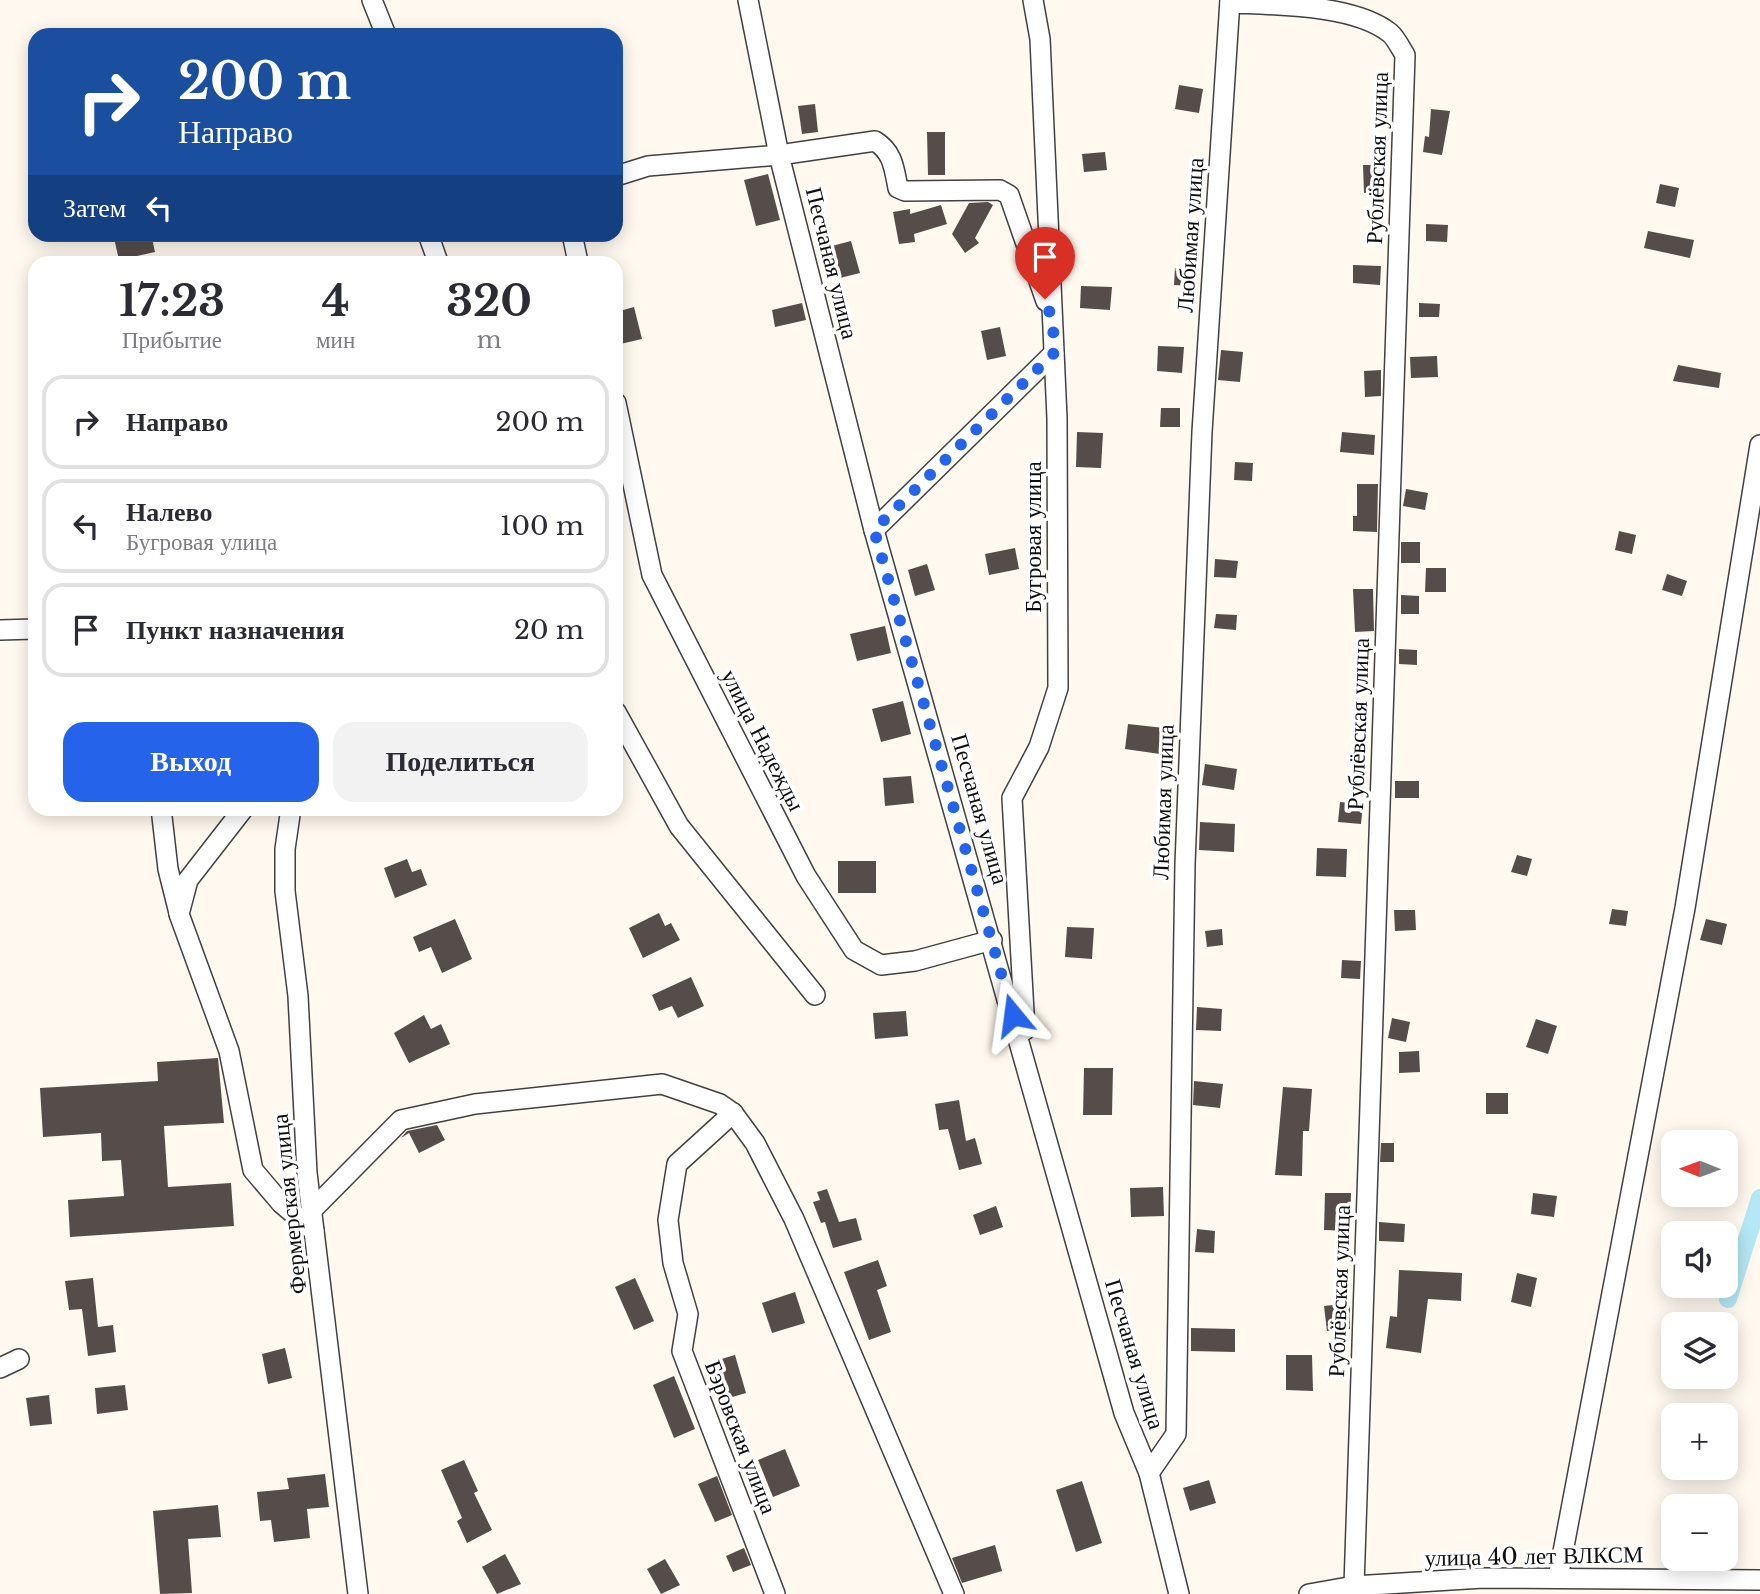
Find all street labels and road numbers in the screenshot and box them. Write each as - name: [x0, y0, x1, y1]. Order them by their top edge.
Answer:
- street label: Рублёвская улица: [1360, 71, 1394, 245]
- street label: Любимая улица: [1171, 157, 1209, 313]
- street label: Песчаная улица: [800, 184, 864, 342]
- street label: Бугровая улица: [1019, 461, 1047, 613]
- street label: Рублёвская улица: [1341, 637, 1375, 811]
- street label: улица Надежды: [715, 665, 811, 815]
- street label: Любимая улица: [1146, 724, 1180, 880]
- street label: Песчаная улица: [945, 730, 1015, 888]
- street label: Фермерская улица: [266, 1113, 312, 1295]
- street label: Рублёвская улица: [1322, 1204, 1356, 1378]
- street label: Песчаная улица: [1099, 1276, 1171, 1432]
- street label: Бэровская улица: [699, 1356, 783, 1518]
- street label: улица 40 лет ВЛКСМ: [1424, 1540, 1644, 1572]

